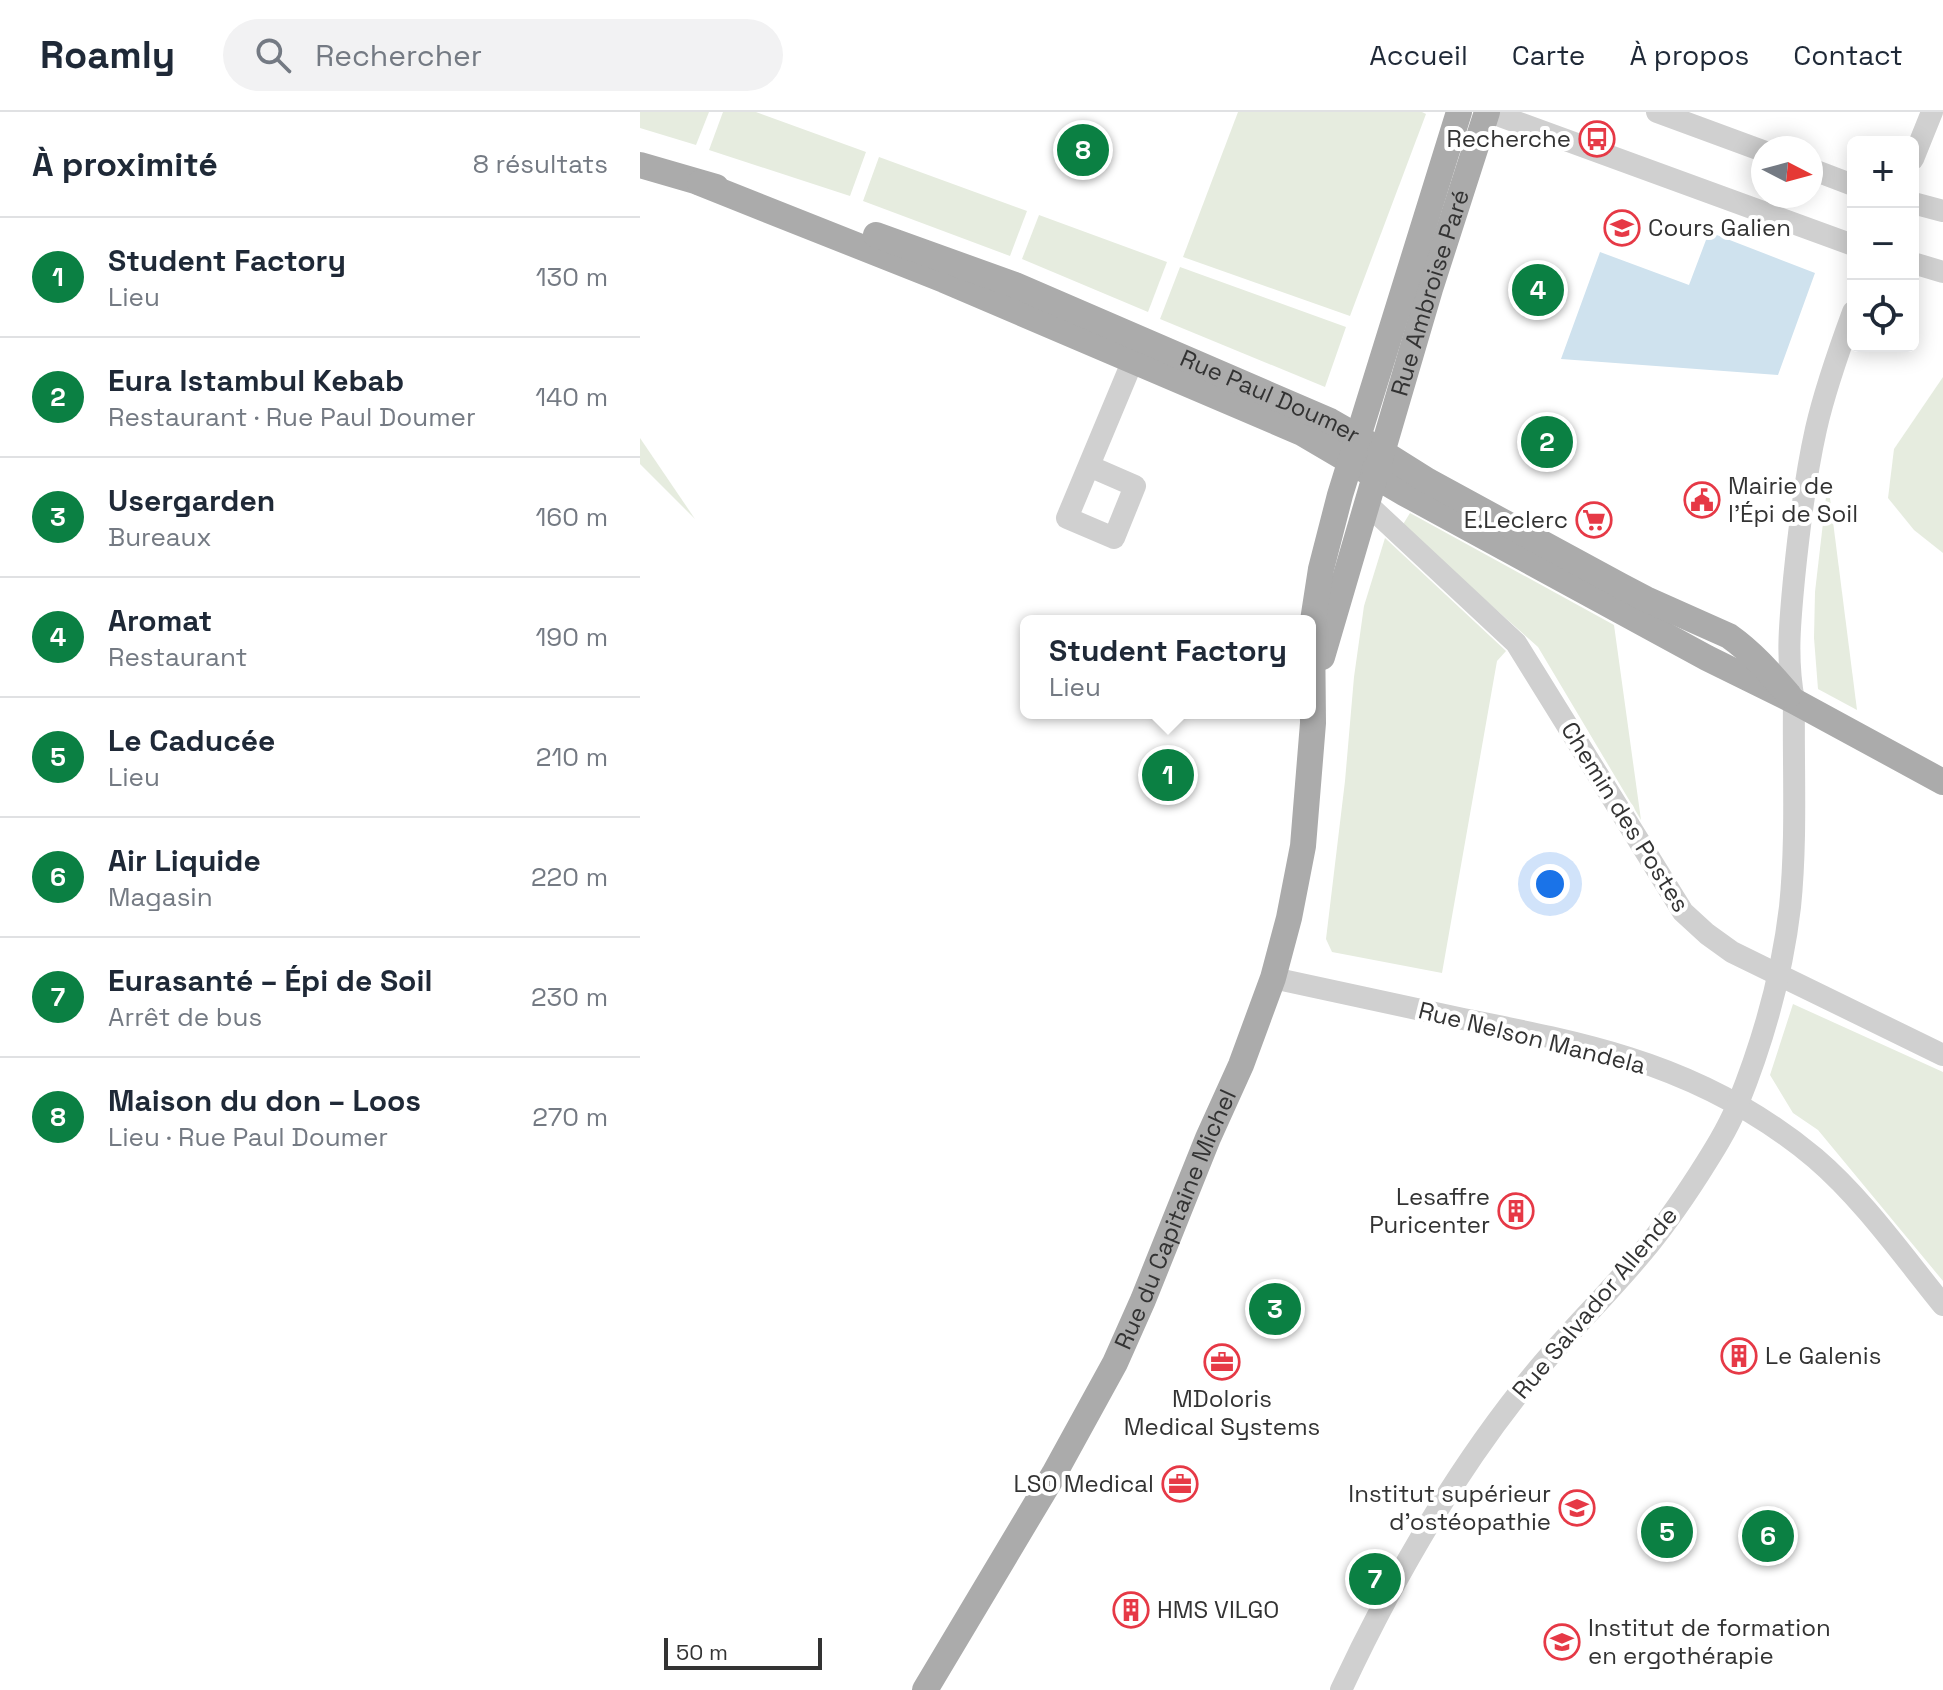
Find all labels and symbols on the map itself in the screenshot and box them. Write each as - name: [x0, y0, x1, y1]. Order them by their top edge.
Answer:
- pin: 8: [1057, 120, 1109, 180]
- bus stop icon: Recherche: [1578, 120, 1616, 158]
- place label: Recherche: [1446, 123, 1571, 154]
- north arrow: [1751, 136, 1823, 208]
- street label: Rue Ambroise Paré: [1383, 185, 1476, 399]
- school or university icon: Cours Galien: [1603, 209, 1641, 247]
- place label: Cours Galien: [1648, 212, 1791, 243]
- pin: 4: [1512, 260, 1564, 320]
- street label: Rue Paul Doumer: [1175, 342, 1366, 450]
- pin: 2: [1521, 412, 1573, 472]
- place label: Mairie de l'Épi de Soil: [1728, 470, 1858, 529]
- public building icon: Mairie de l'Épi de Soil: [1683, 481, 1721, 519]
- supermarket icon: E.Leclerc: [1575, 501, 1613, 539]
- place label: E.Leclerc: [1464, 504, 1568, 535]
- street label: Chemin des Postes: [1554, 716, 1697, 918]
- pin: 1: [1142, 745, 1194, 805]
- your location: [1530, 864, 1570, 904]
- street label: Rue Nelson Mandela: [1415, 994, 1649, 1081]
- street label: Rue du Capitaine Michel: [1107, 1084, 1243, 1354]
- place label: Lesaffre Puricenter: [1369, 1181, 1490, 1240]
- building icon: Lesaffre Puricenter: [1497, 1192, 1535, 1230]
- street label: Rue Salvador Allende: [1505, 1200, 1684, 1405]
- pin: 3: [1249, 1279, 1301, 1339]
- building icon: Le Galenis: [1720, 1337, 1758, 1375]
- place label: Le Galenis: [1765, 1340, 1881, 1371]
- office icon: MDoloris Medical Systems: [1203, 1343, 1241, 1381]
- place label: MDoloris Medical Systems: [1124, 1383, 1320, 1442]
- office icon: LSO Medical: [1161, 1465, 1199, 1503]
- place label: LSO Medical: [1014, 1468, 1154, 1499]
- place label: Institut supérieur d'ostéopathie: [1348, 1478, 1551, 1537]
- school or university icon: Institut supérieur d'ostéopathie: [1558, 1489, 1596, 1527]
- pin: 5: [1641, 1502, 1693, 1562]
- pin: 6: [1742, 1506, 1794, 1566]
- pin: 7: [1349, 1549, 1401, 1609]
- building icon: HMS VILGO: [1112, 1591, 1150, 1629]
- place label: HMS VILGO: [1157, 1594, 1279, 1625]
- place label: Institut de formation en ergothérapie: [1588, 1612, 1831, 1671]
- school or university icon: Institut de formation en ergothérapie: [1543, 1623, 1581, 1661]
- scale bar: [664, 1634, 822, 1670]

